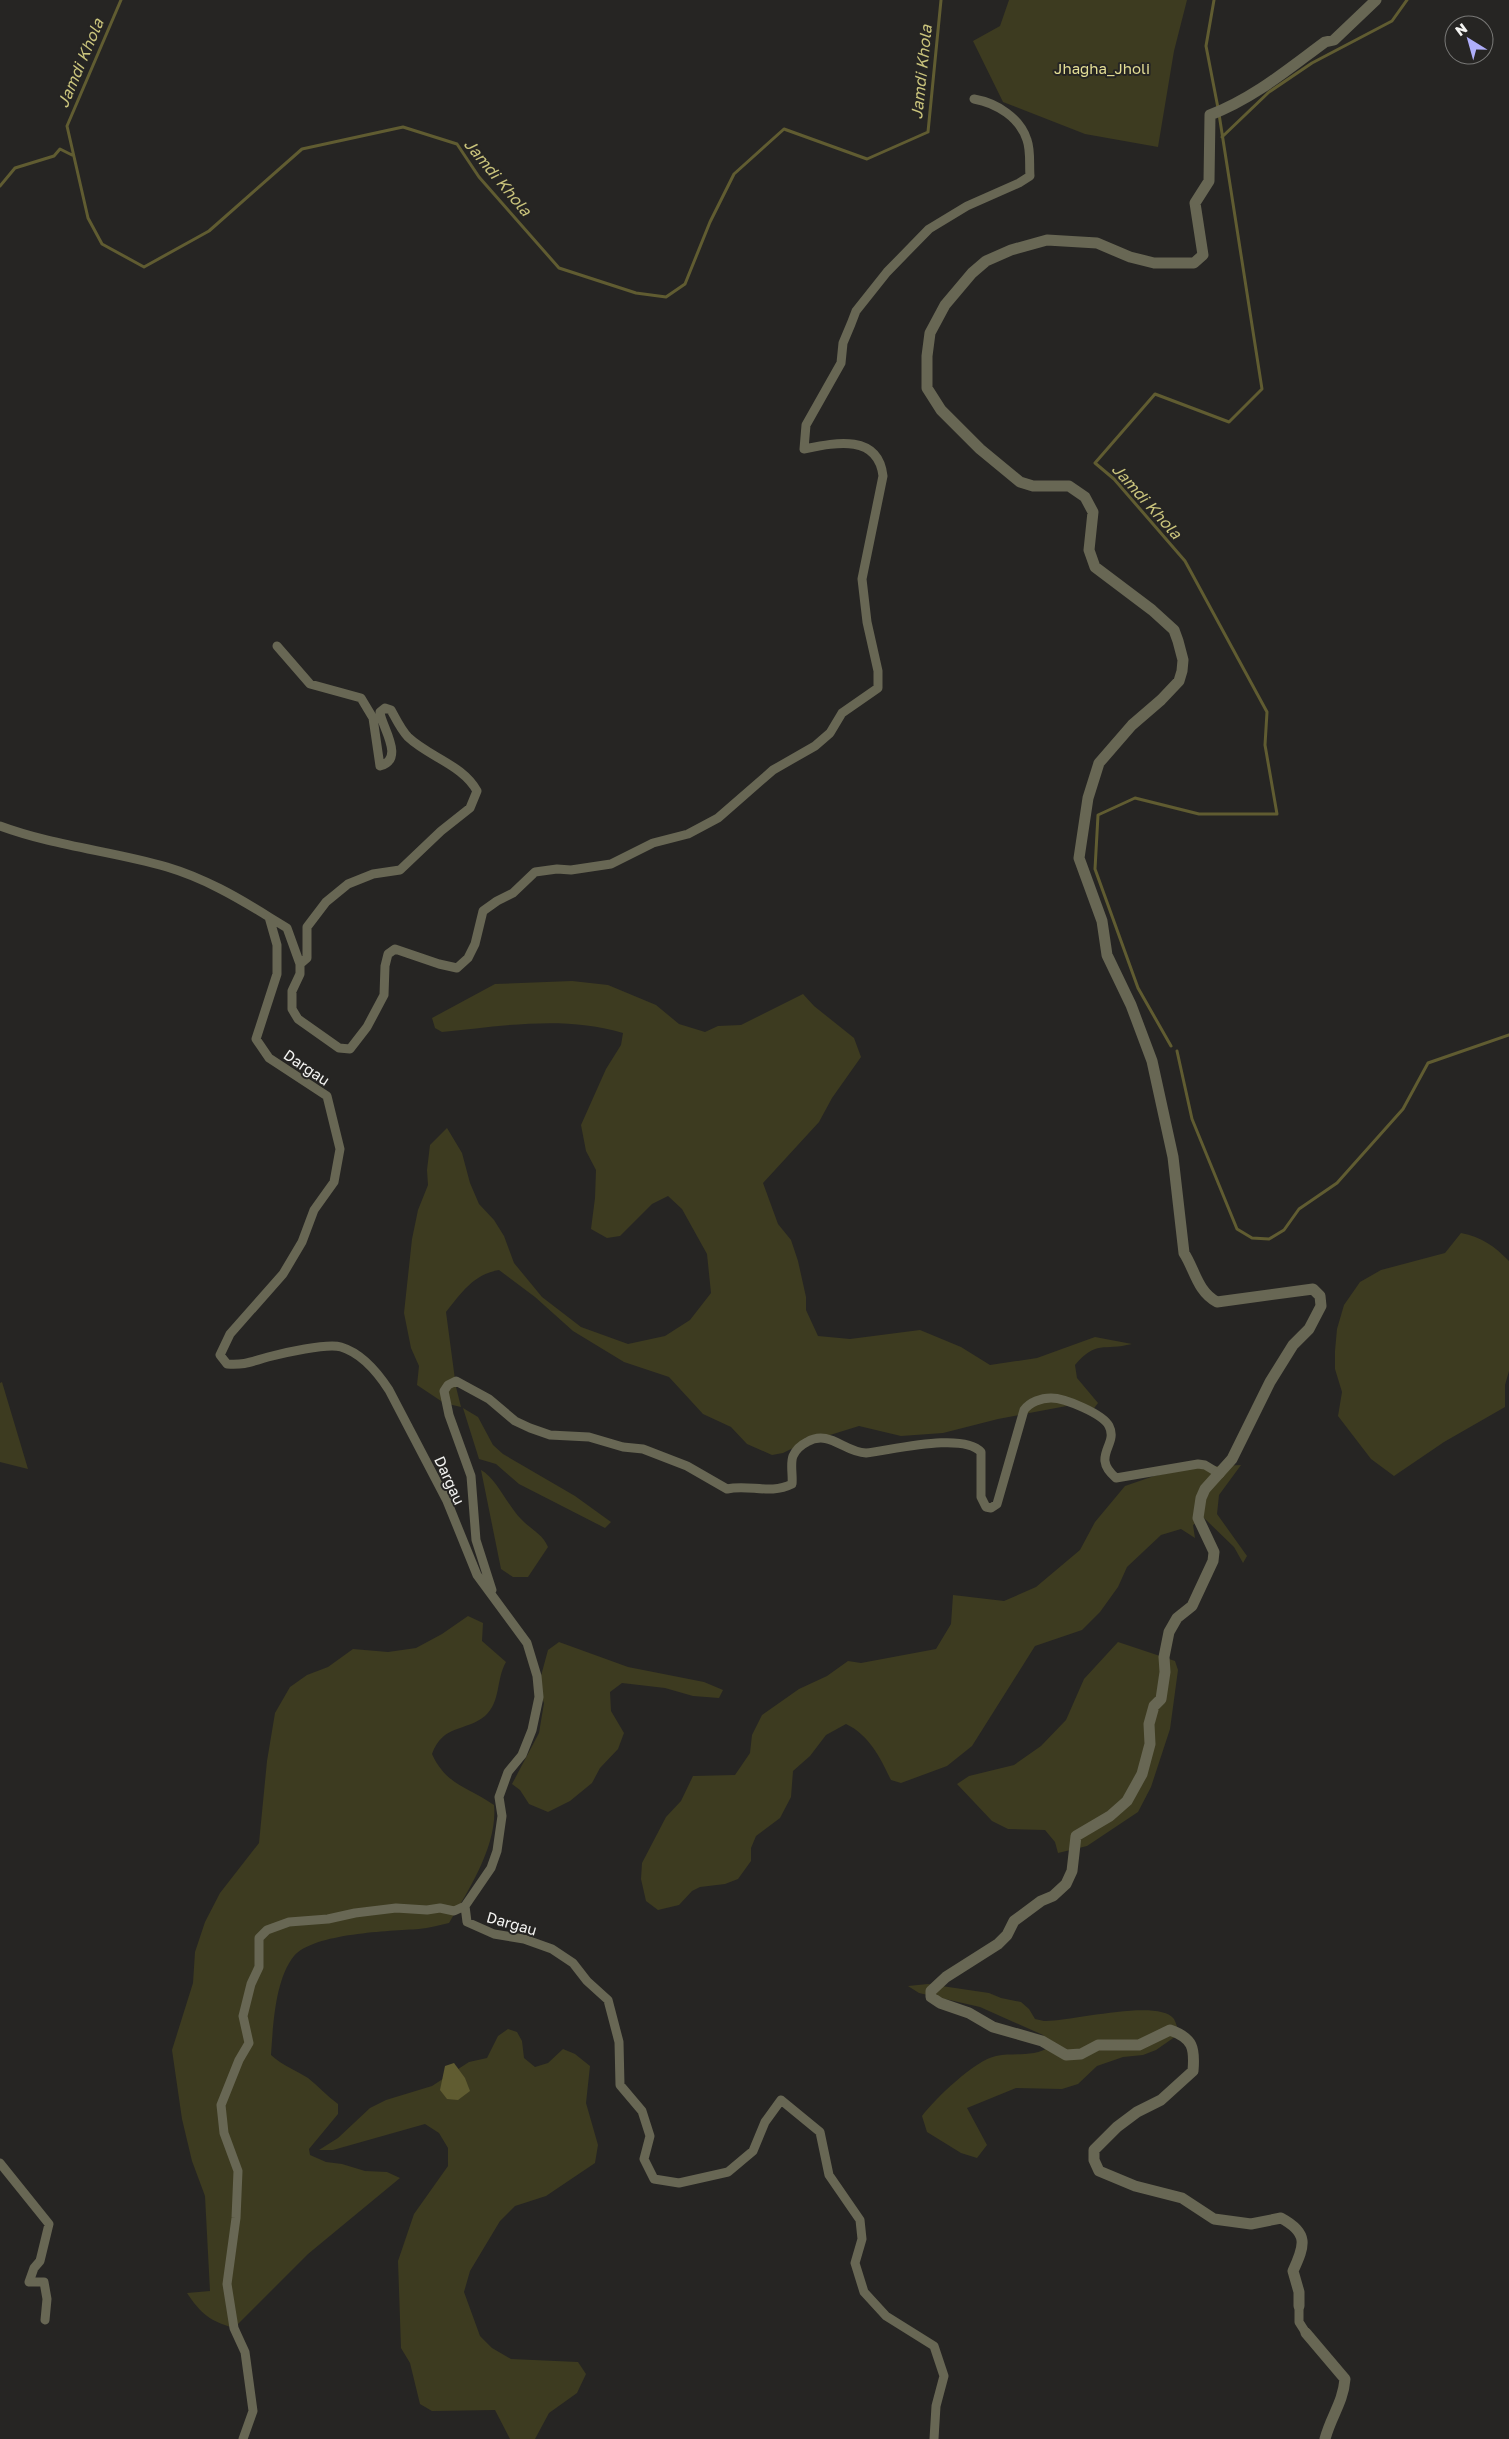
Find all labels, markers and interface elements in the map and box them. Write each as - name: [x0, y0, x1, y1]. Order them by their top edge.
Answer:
- water label: Jamdi Khola: [52, 15, 108, 111]
- north arrow: [1444, 15, 1494, 65]
- text: N: [1452, 19, 1470, 39]
- water label: Jamdi Khola: [906, 23, 936, 120]
- park label: Jhagha_Jholi: [1054, 59, 1150, 77]
- water label: Jamdi Khola: [460, 134, 537, 220]
- water label: Jamdi Khola: [1108, 459, 1187, 544]
- street label: Dargau: [281, 1045, 333, 1089]
- street label: Dargau: [431, 1453, 469, 1507]
- street label: Dargau: [485, 1907, 539, 1939]

